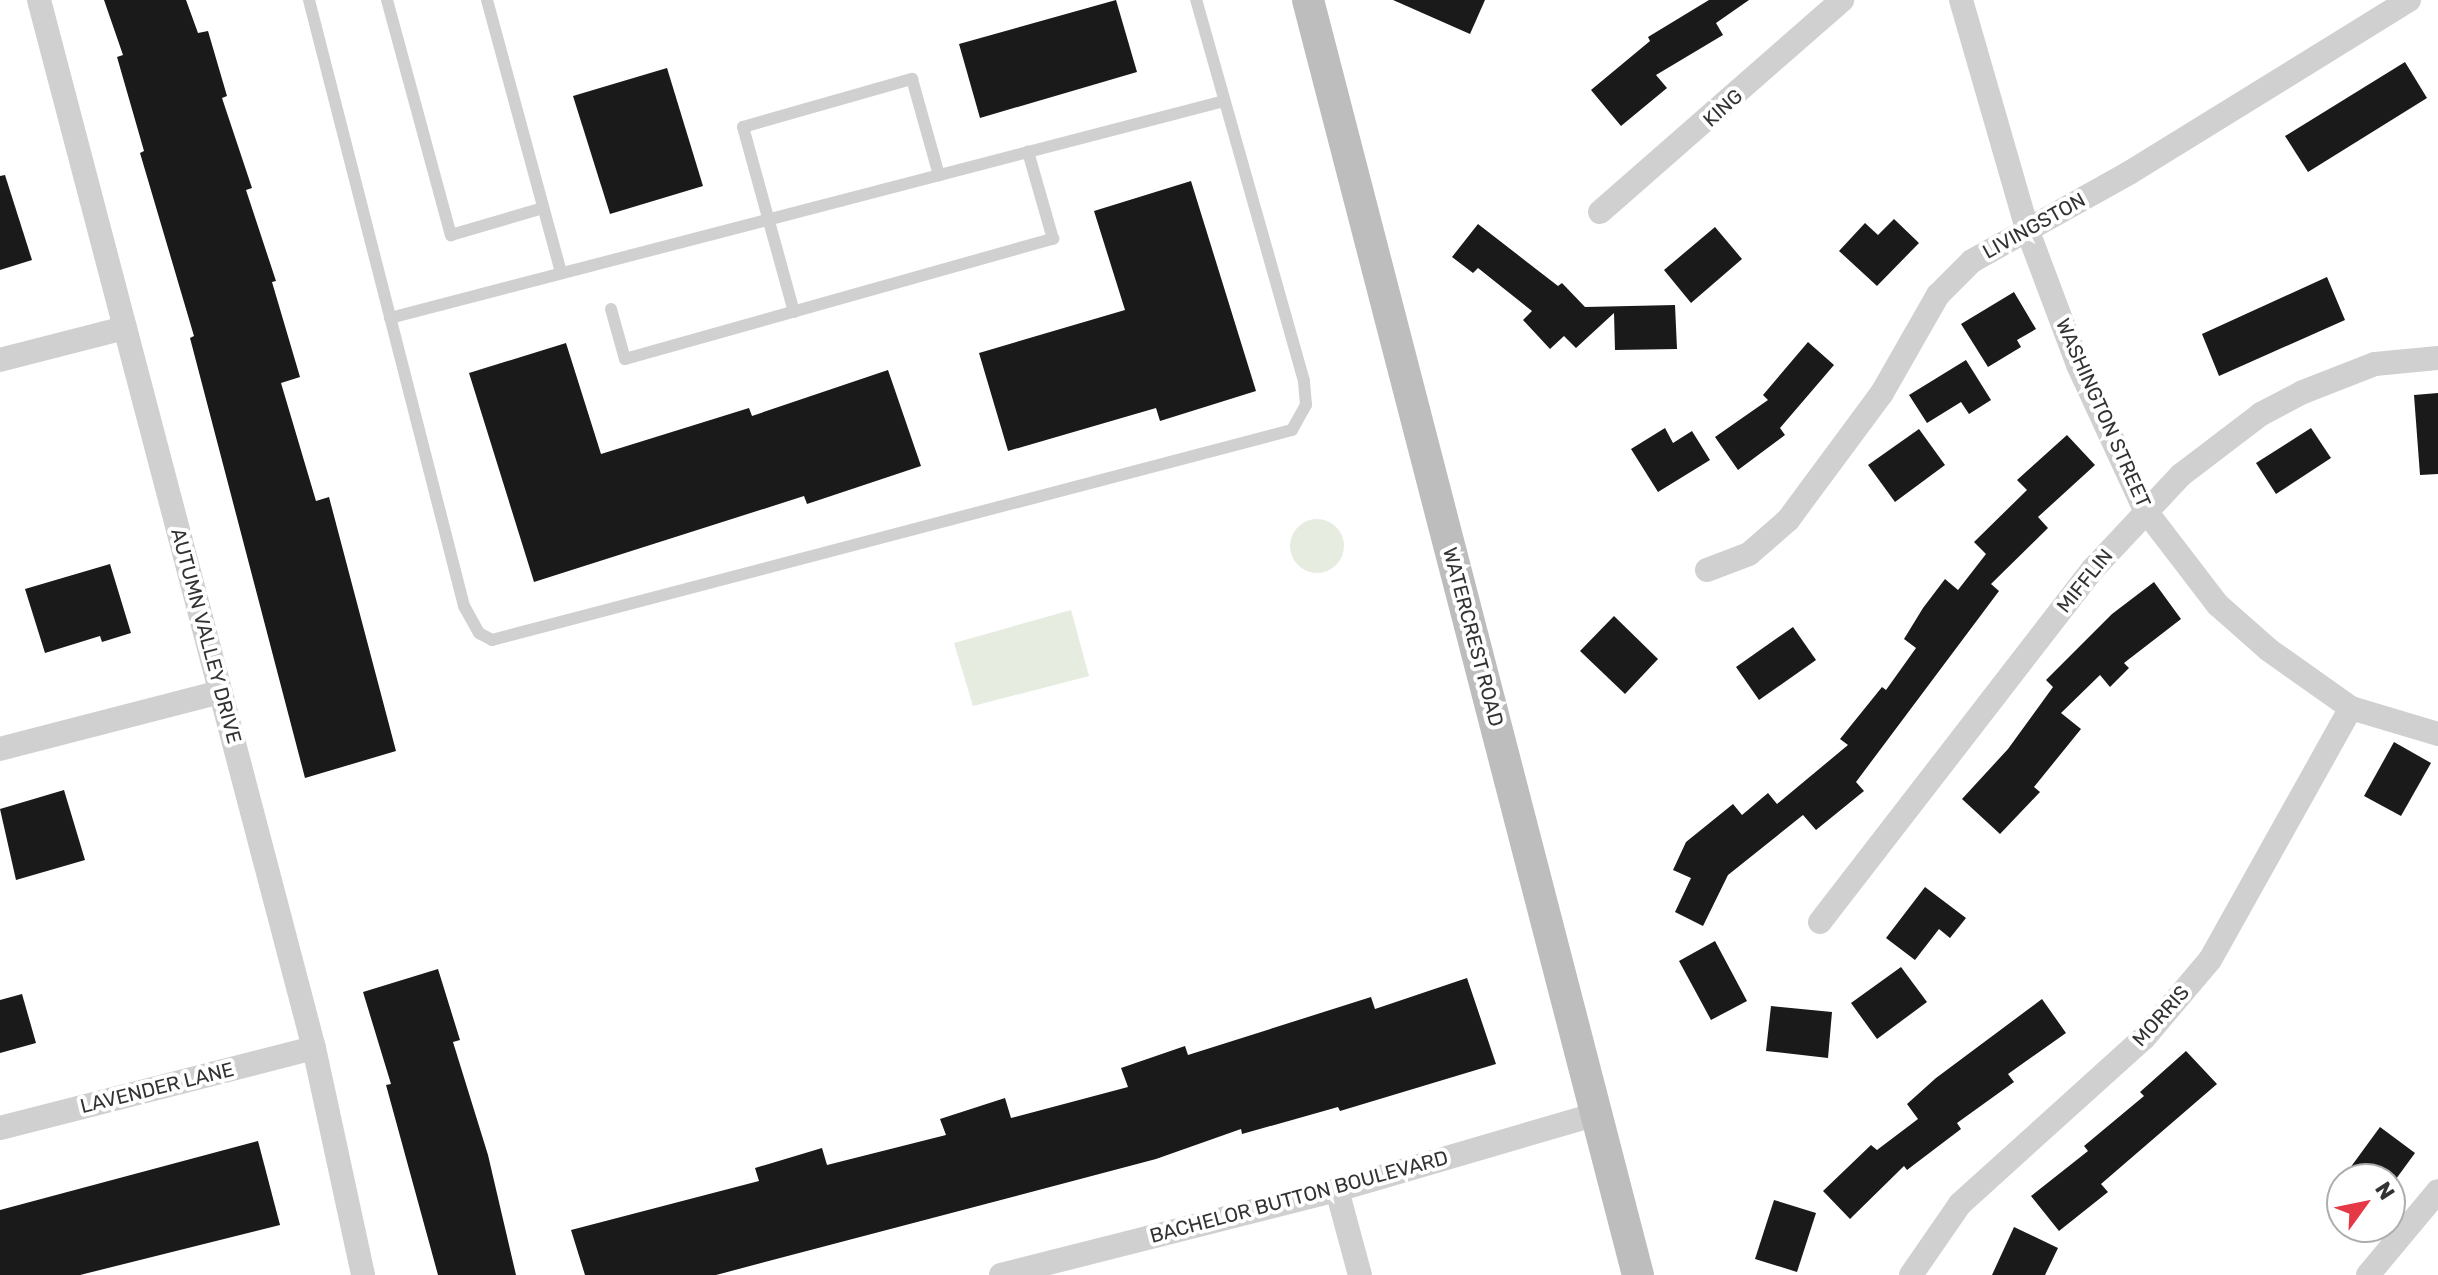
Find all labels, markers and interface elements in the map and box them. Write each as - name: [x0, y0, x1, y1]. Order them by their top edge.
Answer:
- street label: KING: [1698, 84, 1748, 132]
- street label: LIVINGSTON: [1978, 188, 2090, 264]
- street label: WASHINGTON STREET: [2050, 315, 2156, 511]
- street label: AUTUMN VALLEY DRIVE: [166, 525, 246, 747]
- street label: MIFFLIN: [2052, 544, 2118, 618]
- street label: WATERCREST ROAD: [1437, 545, 1509, 729]
- street label: MORRIS: [2127, 981, 2195, 1051]
- street label: LAVENDER LANE: [78, 1057, 236, 1119]
- street label: BACHELOR BUTTON BOULEVARD: [1147, 1146, 1451, 1248]
- north arrow: [2326, 1163, 2406, 1243]
- text: N: [2369, 1177, 2400, 1205]

